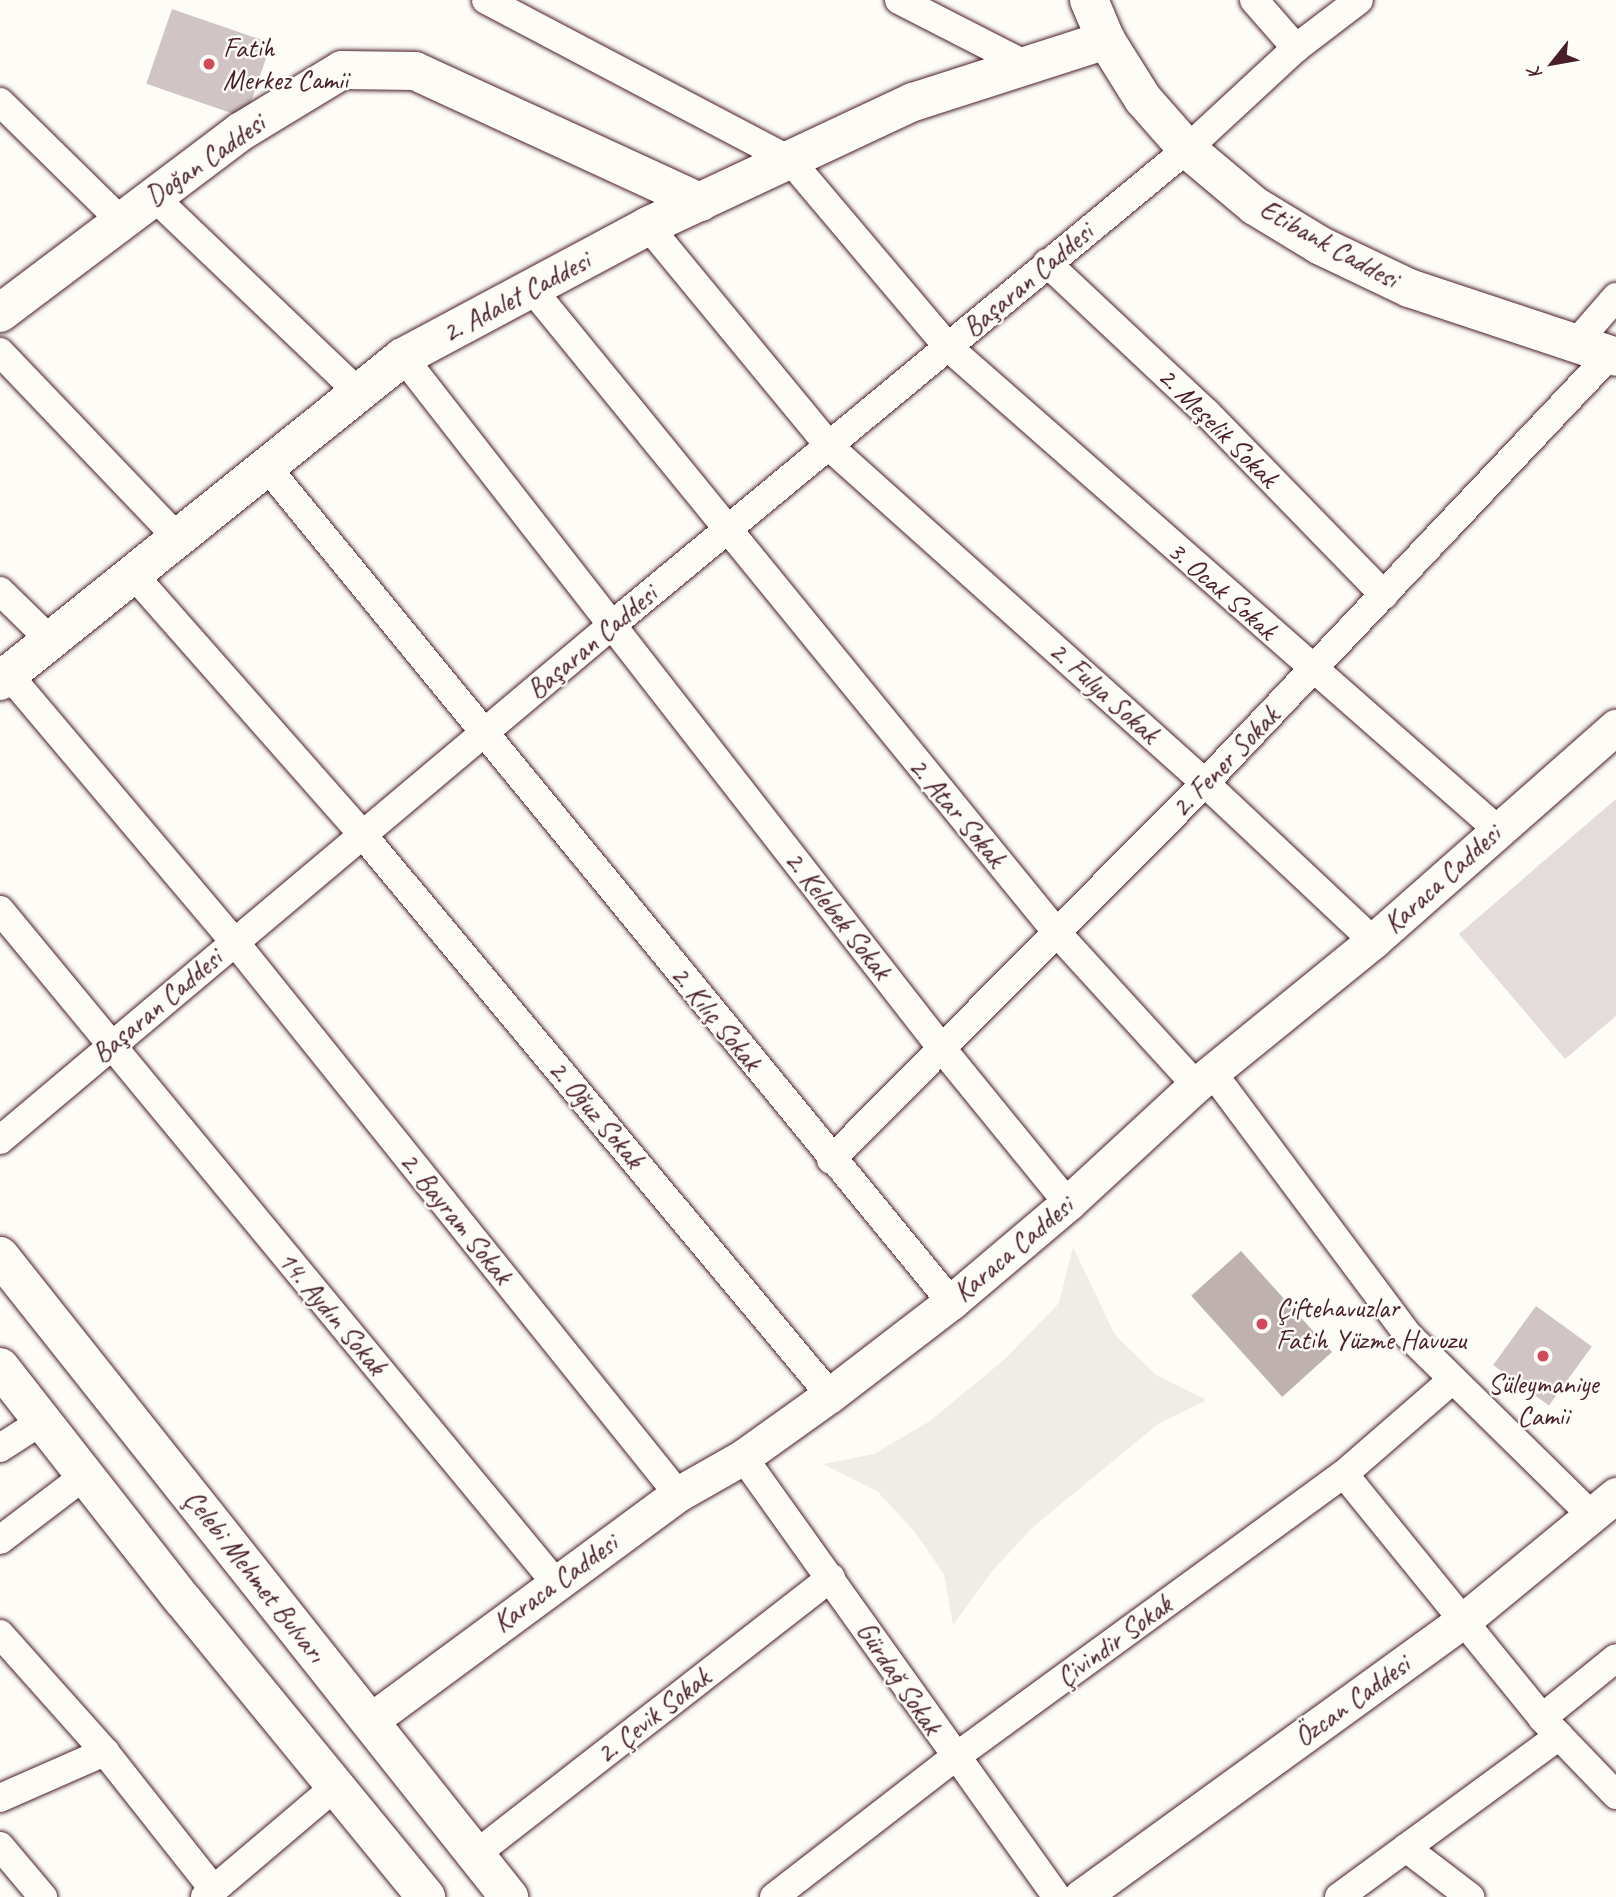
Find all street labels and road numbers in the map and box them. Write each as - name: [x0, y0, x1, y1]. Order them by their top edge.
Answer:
- street label: Doğan Caddesi: [138, 106, 272, 214]
- street label: Etibank Caddesi: [1254, 192, 1404, 296]
- street label: Başaran Caddesi: [956, 216, 1100, 344]
- street label: 2. Adalet Caddesi: [436, 244, 596, 350]
- street label: 2. Meşelik Sokak: [1151, 360, 1285, 494]
- street label: 3. Ocak Sokak: [1161, 534, 1283, 646]
- street label: Başaran Caddesi: [520, 578, 664, 706]
- street label: 2. Fulya Sokak: [1043, 634, 1165, 750]
- street label: 2. Fener Sokak: [1164, 700, 1286, 824]
- street label: 2. Atar Sokak: [902, 751, 1012, 873]
- street label: Karaca Caddesi: [1377, 818, 1507, 940]
- street label: 2. Kelebek Sokak: [777, 844, 899, 986]
- street label: Başaran Caddesi: [85, 942, 229, 1070]
- street label: 2. Kılıç Sokak: [663, 959, 769, 1077]
- street label: 2. Oğuz Sokak: [541, 1053, 651, 1175]
- street label: 2. Bayram Sokak: [393, 1146, 519, 1290]
- street label: Karaca Caddesi: [946, 1189, 1080, 1309]
- street label: 14. Aydın Sokak: [270, 1244, 394, 1382]
- street label: Çelebi Mehmet Bulvarı: [177, 1482, 333, 1670]
- street label: Karaca Caddesi: [486, 1527, 624, 1639]
- street label: Çivindir Sokak: [1050, 1588, 1178, 1694]
- street label: Gürdağ Sokak: [849, 1615, 949, 1741]
- street label: Özcan Caddesi: [1287, 1648, 1417, 1754]
- street label: 2. Çevik Sokak: [590, 1662, 716, 1770]

